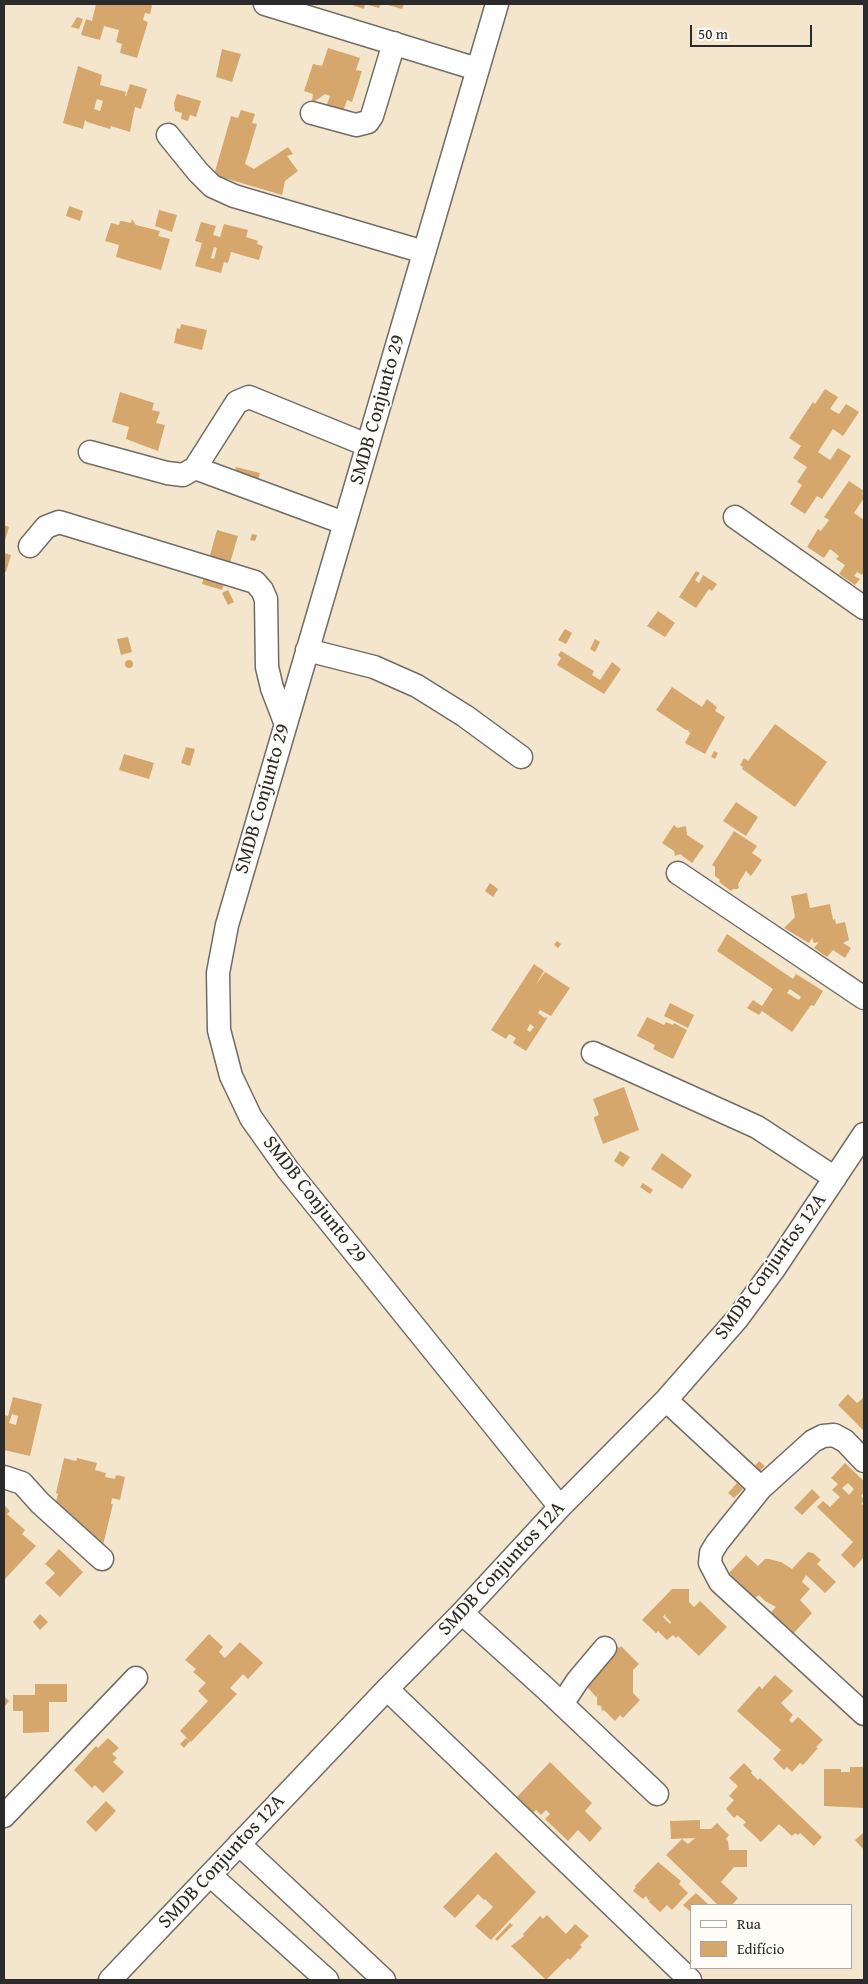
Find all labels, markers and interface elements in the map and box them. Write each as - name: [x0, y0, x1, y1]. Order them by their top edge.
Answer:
- scale bar: [693, 15, 816, 47]
- text: 50 m: [698, 23, 728, 44]
- street label: SMDB Conjunto 29: [345, 332, 411, 488]
- street label: SMDB Conjunto 29: [230, 721, 296, 877]
- street label: SMDB Conjunto 29: [257, 1132, 371, 1268]
- street label: SMDB Conjuntos 12A: [710, 1189, 832, 1345]
- street label: SMDB Conjuntos 12A: [434, 1497, 570, 1641]
- street label: SMDB Conjuntos 12A: [154, 1790, 290, 1934]
- legend: [690, 1904, 853, 1969]
- text: Rua: [737, 1913, 761, 1934]
- text: Edifício: [737, 1938, 784, 1959]

